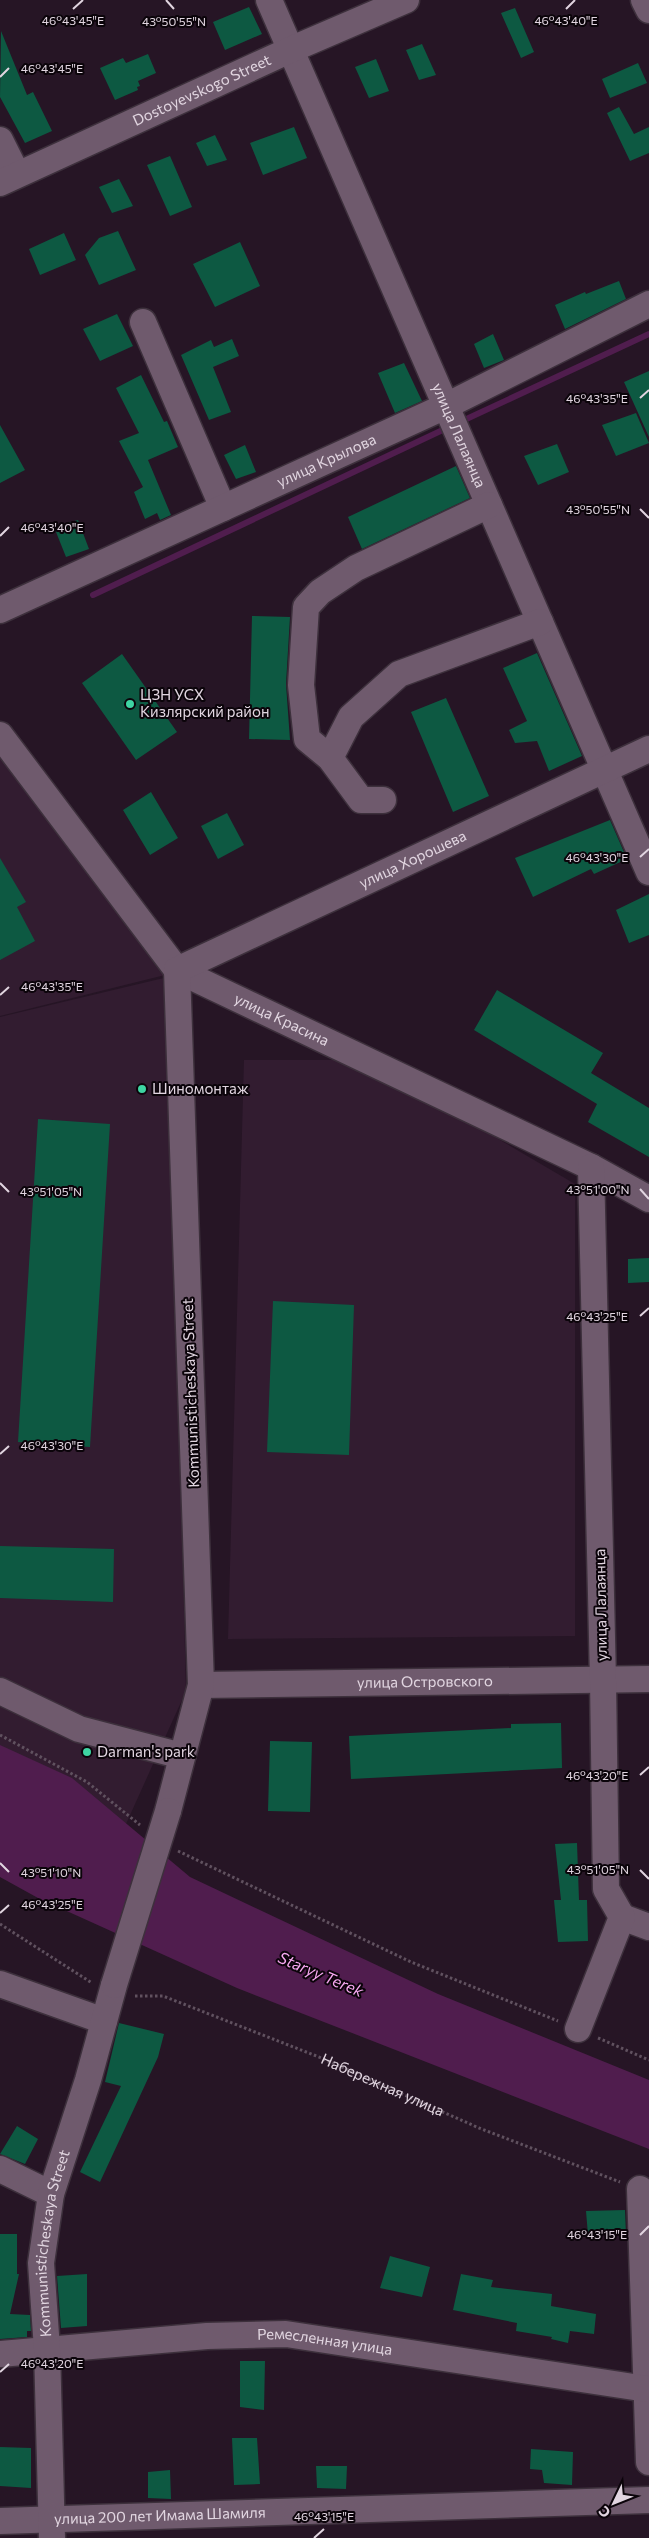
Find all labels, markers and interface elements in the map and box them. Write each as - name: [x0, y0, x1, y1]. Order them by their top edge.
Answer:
- text: 46°43'45"E: [42, 13, 104, 27]
- text: 46°43'40"E: [534, 13, 598, 27]
- text: 43°50'55"N: [142, 14, 206, 28]
- street label: Dostoyevskogo Street: [129, 50, 273, 129]
- text: 46°43'45"E: [21, 61, 83, 75]
- street label: улица Лалаянца: [429, 380, 490, 490]
- text: 46°43'35"E: [566, 391, 628, 405]
- street label: улица Крылова: [274, 429, 378, 490]
- text: 43°50'55"N: [566, 502, 630, 516]
- text: 46°43'40"E: [20, 520, 84, 534]
- place label: ЦЗН УСХ Кизлярский район: [140, 685, 269, 720]
- marker: ЦЗН УСХ Кизлярский район: [124, 698, 136, 710]
- street label: улица Хорошева: [356, 826, 469, 892]
- text: 46°43'30"E: [566, 850, 628, 864]
- text: 46°43'35"E: [21, 979, 83, 993]
- street label: улица Красина: [232, 989, 332, 1049]
- place label: Шиномонтаж: [152, 1079, 249, 1097]
- marker: Шиномонтаж: [136, 1083, 148, 1095]
- text: 43°51'00"N: [566, 1182, 630, 1196]
- text: 43°51'05"N: [20, 1184, 82, 1198]
- street label: Kommunisticheskaya Street: [178, 1298, 202, 1488]
- text: 46°43'25"E: [566, 1309, 628, 1323]
- text: 46°43'30"E: [21, 1438, 83, 1452]
- street label: улица Лалаянца: [590, 1549, 610, 1661]
- street label: улица Островского: [357, 1671, 493, 1691]
- place label: Darman's park: [97, 1742, 195, 1760]
- marker: Darman's park: [81, 1746, 93, 1758]
- text: 46°43'20"E: [566, 1768, 628, 1782]
- text: 43°51'05"N: [567, 1862, 629, 1876]
- text: 43°51'10"N: [21, 1865, 81, 1879]
- text: 46°43'25"E: [21, 1897, 83, 1911]
- water label: Staryy Terek: [276, 1947, 367, 2000]
- street label: Набережная улица: [319, 2049, 447, 2119]
- street label: Kommunisticheskaya Street: [31, 2147, 73, 2338]
- text: 46°43'15"E: [567, 2227, 627, 2241]
- street label: Ремесленная улица: [257, 2324, 394, 2358]
- text: 46°43'20"E: [21, 2356, 83, 2370]
- north arrow: [589, 2478, 639, 2528]
- street label: улица 200 лет Имама Шамиля: [54, 2502, 266, 2527]
- text: С: [595, 2503, 614, 2522]
- text: 46°43'15"E: [294, 2509, 354, 2523]

